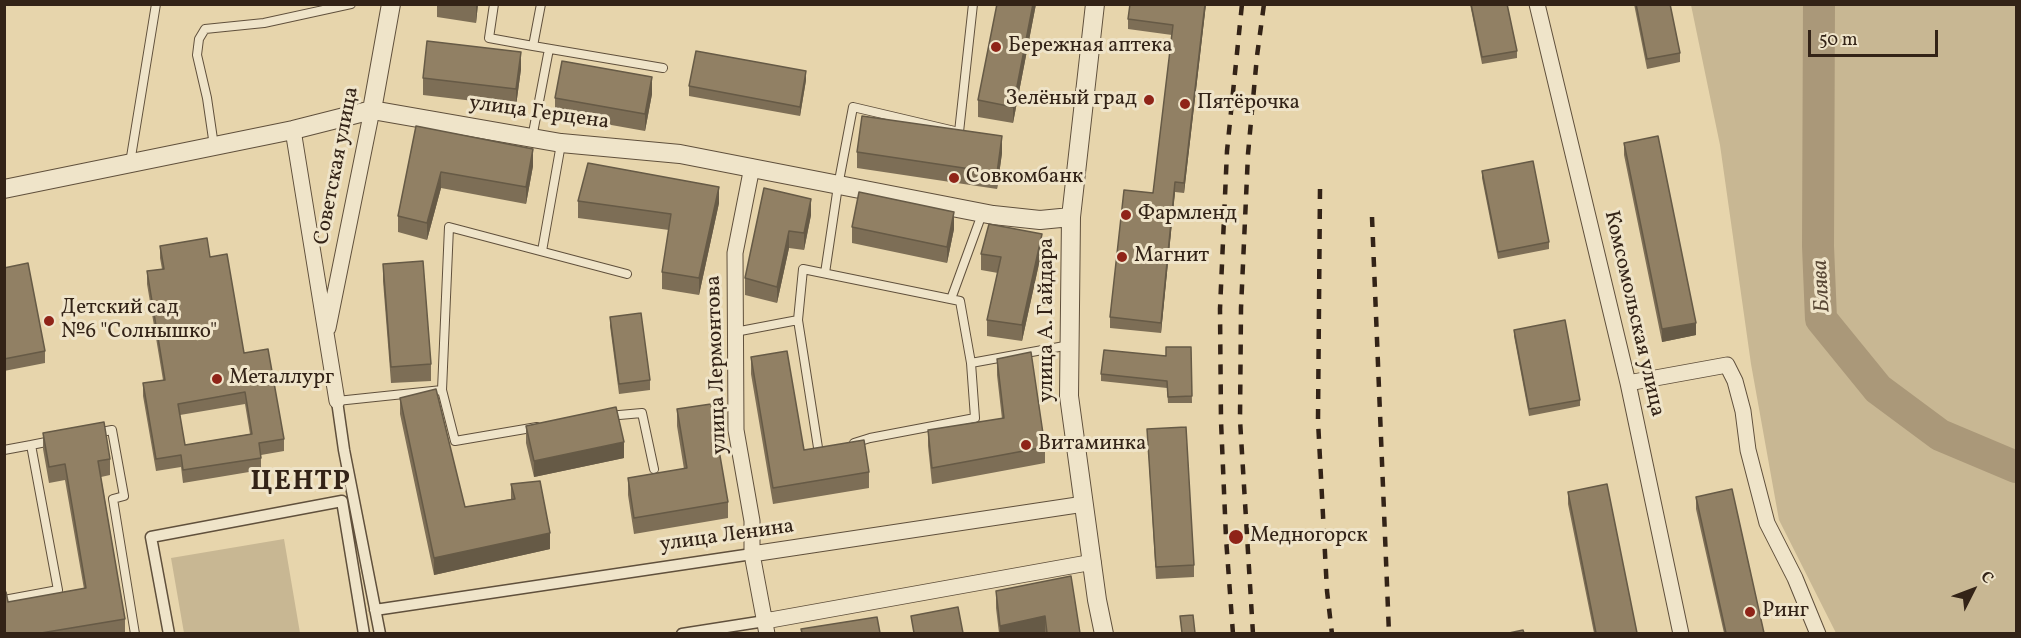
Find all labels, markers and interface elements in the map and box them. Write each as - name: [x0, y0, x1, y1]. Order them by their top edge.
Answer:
- scale bar: [1811, 18, 1942, 56]
- text: 50 m: [1819, 28, 1858, 53]
- place label: Бережная аптека: [1008, 34, 1173, 60]
- marker: Бережная аптека: [989, 40, 1003, 54]
- street label: Советская улица: [310, 85, 366, 247]
- place label: Зелёный град: [1005, 87, 1137, 113]
- place label: Пятёрочка: [1197, 91, 1300, 117]
- street label: улица Герцена: [467, 92, 611, 136]
- marker: Зелёный град: [1142, 93, 1156, 107]
- marker: Пятёрочка: [1178, 97, 1192, 111]
- place label: Совкомбанк: [966, 165, 1083, 191]
- marker: Совкомбанк: [947, 171, 961, 185]
- place label: Фармленд: [1138, 202, 1237, 228]
- marker: Фармленд: [1119, 208, 1133, 222]
- street label: Комсомольская улица: [1597, 208, 1669, 420]
- street label: улица А. Гайдара: [1035, 238, 1061, 402]
- place label: Магнит: [1134, 244, 1209, 270]
- marker: Магнит: [1115, 250, 1129, 264]
- water label: Блява: [1808, 259, 1838, 313]
- street label: улица Лермонтова: [702, 275, 734, 455]
- place label: Детский сад №6 "Солнышко": [61, 296, 217, 346]
- marker: Детский сад №6 "Солнышко": [42, 314, 56, 328]
- place label: Металлург: [229, 366, 334, 392]
- marker: Металлург: [210, 372, 224, 386]
- place label: Витаминка: [1038, 432, 1146, 458]
- marker: Витаминка: [1019, 438, 1033, 452]
- district label: ЦЕНТР: [250, 468, 352, 500]
- street label: улица Ленина: [658, 515, 796, 559]
- place label: Медногорск: [1250, 524, 1368, 550]
- marker: Медногорск: [1227, 528, 1245, 546]
- north arrow: [1943, 560, 2003, 620]
- text: С: [1975, 567, 1998, 589]
- place label: Ринг: [1762, 599, 1809, 625]
- marker: Ринг: [1743, 605, 1757, 619]

